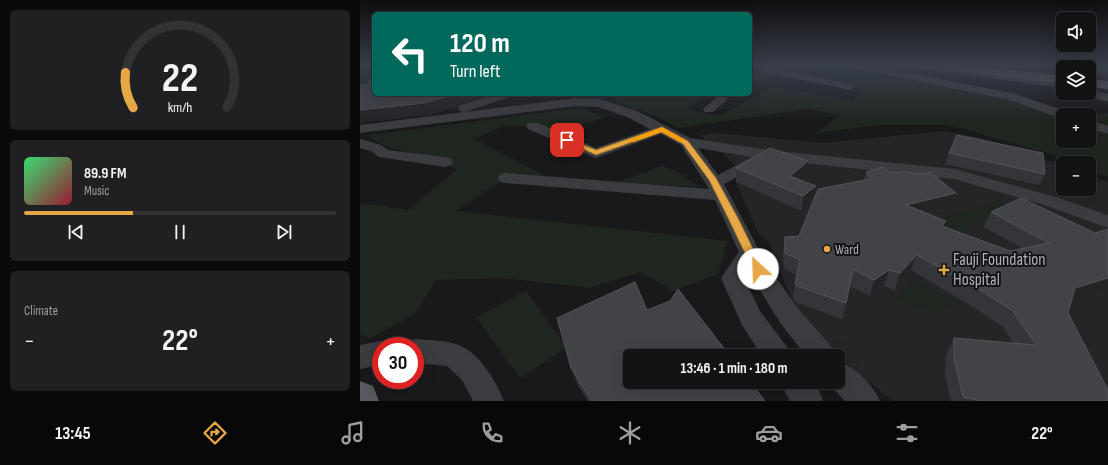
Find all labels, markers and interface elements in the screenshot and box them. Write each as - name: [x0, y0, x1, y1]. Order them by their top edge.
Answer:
- map controls: [1056, 12, 1096, 196]
- button: sound: [1056, 12, 1096, 52]
- text: 120 m: [450, 27, 510, 60]
- icon: left: [384, 28, 436, 80]
- text: 22: [162, 54, 198, 103]
- button: layers: [1056, 60, 1096, 100]
- text: Turn left: [450, 61, 501, 82]
- text: km/h: [168, 99, 192, 116]
- button: +: [1056, 108, 1096, 148]
- pin: [550, 123, 584, 157]
- icon: arrive: [556, 129, 578, 151]
- button: −: [1056, 156, 1096, 196]
- text: 89.9 FM: [84, 164, 126, 183]
- text: Music: [84, 183, 109, 199]
- icon: previous: [65, 221, 87, 243]
- icon: pause: [169, 221, 191, 243]
- icon: next: [273, 221, 295, 243]
- place label: Ward: [835, 241, 859, 258]
- marker: Ward: [822, 244, 832, 254]
- position arrow: [737, 248, 779, 290]
- place label: Fauji Foundation Hospital: [953, 250, 1046, 290]
- marker: Fauji Foundation Hospital: [938, 264, 950, 276]
- text: Climate: [24, 303, 58, 319]
- text: 22°: [162, 323, 198, 359]
- text: −: [24, 328, 35, 355]
- text: +: [325, 328, 336, 355]
- speed limit sign: 30: [372, 337, 424, 389]
- text: 13:46 · 1 min · 180 m: [681, 359, 787, 378]
- icon: directions: [201, 419, 229, 447]
- icon: music: [339, 419, 367, 447]
- icon: phone: [478, 419, 506, 447]
- icon: climate: [616, 419, 644, 447]
- icon: car: [755, 419, 783, 447]
- icon: filters: [893, 419, 921, 447]
- text: 13:45: [55, 423, 91, 444]
- text: 22°: [1031, 423, 1053, 444]

